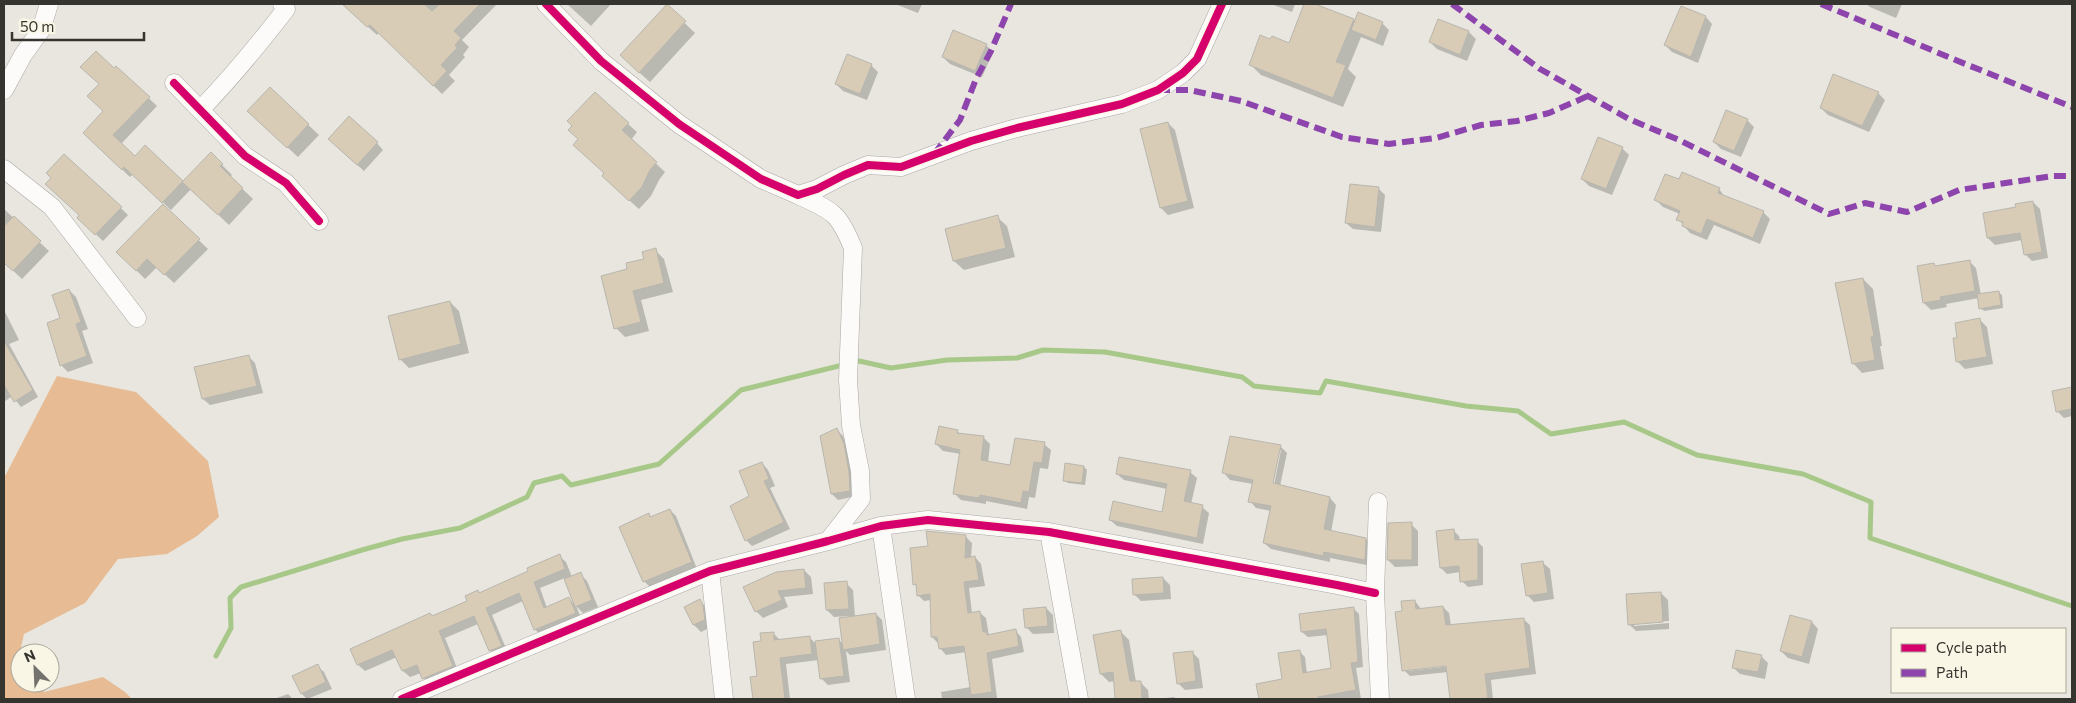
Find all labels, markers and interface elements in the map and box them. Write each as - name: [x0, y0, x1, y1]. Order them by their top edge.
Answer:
- scale bar: [12, 10, 145, 42]
- text: 50 m: [20, 17, 54, 35]
- legend: [1891, 628, 2066, 693]
- text: Cycle path: [1936, 638, 2007, 656]
- north arrow: [10, 643, 60, 693]
- text: N: [21, 646, 38, 666]
- text: Path: [1936, 663, 1968, 681]

